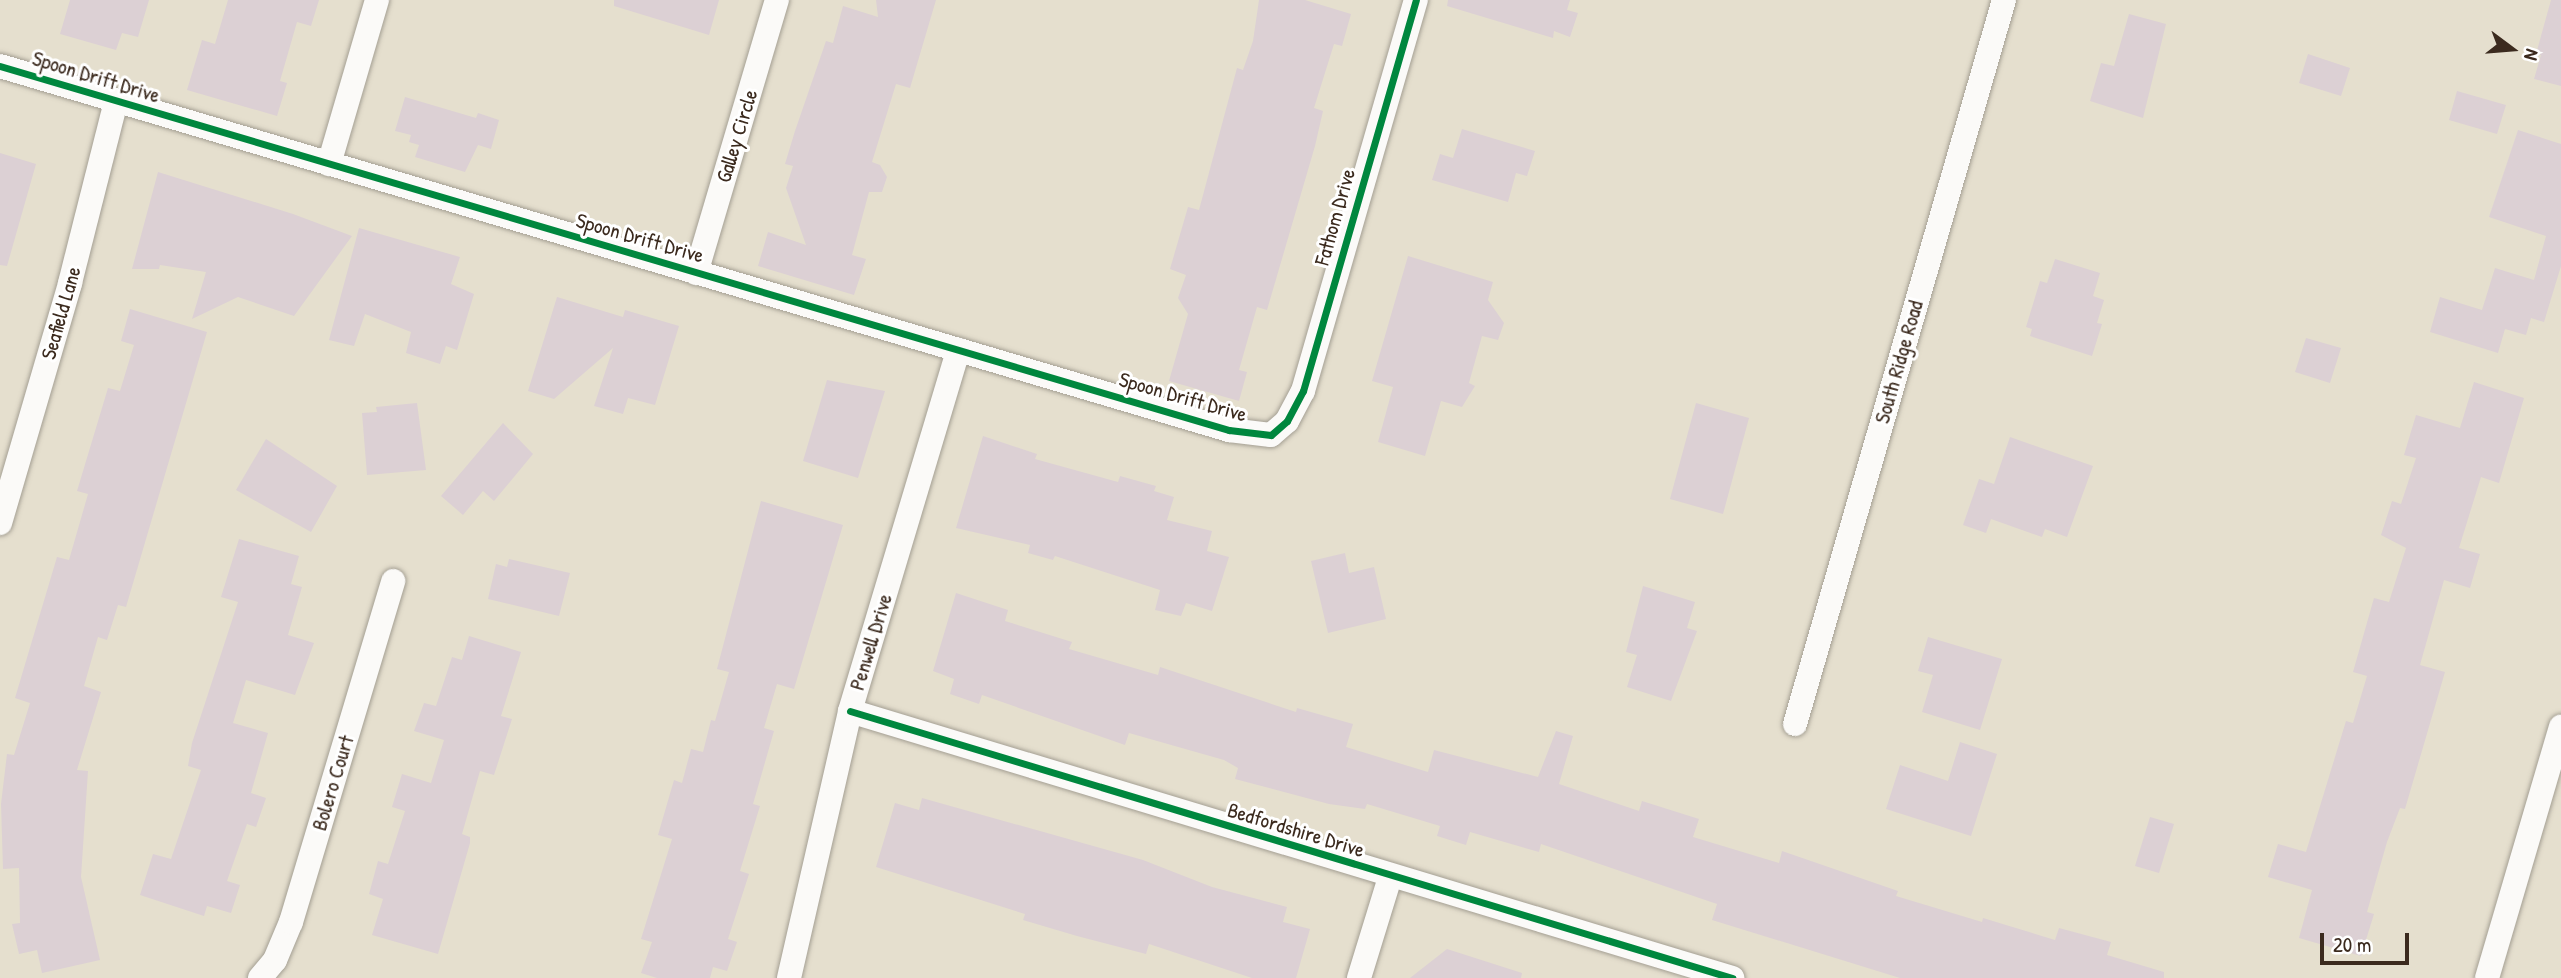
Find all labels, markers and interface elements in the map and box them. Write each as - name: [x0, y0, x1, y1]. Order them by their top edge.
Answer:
- north arrow: [2477, 14, 2547, 84]
- street label: Spoon Drift Drive: [29, 46, 163, 108]
- text: N: [2518, 46, 2546, 63]
- street label: Galley Circle: [711, 86, 763, 186]
- street label: Fathom Drive: [1309, 166, 1361, 268]
- street label: Spoon Drift Drive: [573, 208, 707, 268]
- street label: Seafield Lane: [36, 264, 86, 362]
- street label: South Ridge Road: [1869, 298, 1929, 426]
- street label: Spoon Drift Drive: [1116, 367, 1250, 427]
- street label: Penwell Drive: [844, 591, 898, 693]
- street label: Bolero Court: [307, 732, 359, 834]
- street label: Bedfordshire Drive: [1224, 797, 1368, 863]
- scale bar: [2323, 918, 2412, 962]
- text: 20 m: [2333, 930, 2371, 959]

